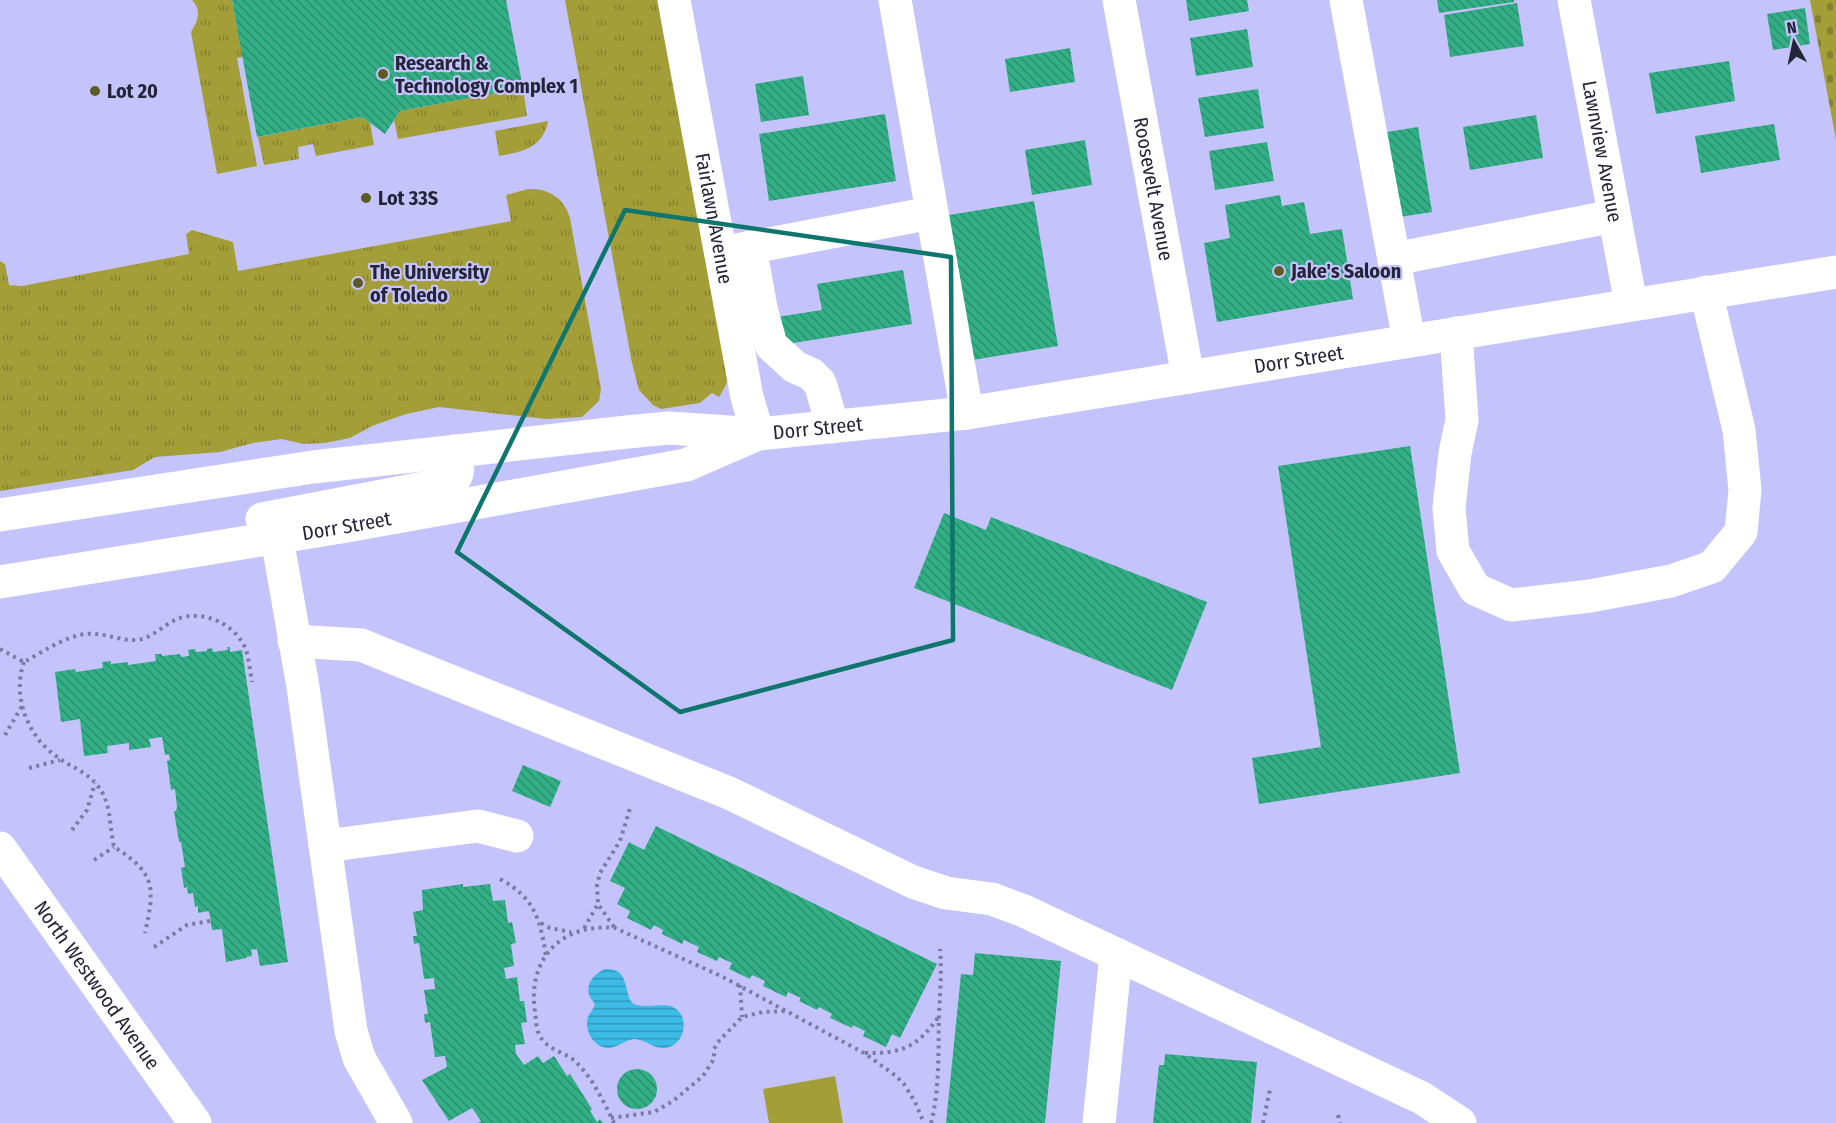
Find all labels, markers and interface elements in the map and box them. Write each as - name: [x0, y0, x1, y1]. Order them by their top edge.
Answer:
- north arrow: [1764, 12, 1824, 72]
- text: N: [1786, 18, 1798, 38]
- place label: Research & Technology Complex 1: [395, 51, 578, 98]
- marker: Research & Technology Complex 1: [376, 67, 390, 81]
- street label: Lawnview Avenue: [1577, 78, 1627, 224]
- place label: Lot 20: [107, 79, 158, 103]
- marker: Lot 20: [88, 84, 102, 98]
- street label: Roosevelt Avenue: [1129, 115, 1178, 263]
- street label: Fairlawn Avenue: [690, 151, 738, 286]
- place label: Lot 33S: [378, 186, 438, 210]
- marker: Lot 33S: [359, 191, 373, 205]
- place label: Jake's Saloon: [1290, 259, 1401, 283]
- place label: The University of Toledo: [370, 260, 489, 307]
- marker: Jake's Saloon: [1272, 264, 1286, 278]
- marker: The University of Toledo: [351, 276, 365, 290]
- street label: Dorr Street: [1252, 340, 1345, 378]
- street label: Dorr Street: [772, 412, 864, 444]
- street label: Dorr Street: [300, 506, 393, 545]
- street label: North Westwood Avenue: [29, 896, 165, 1074]

